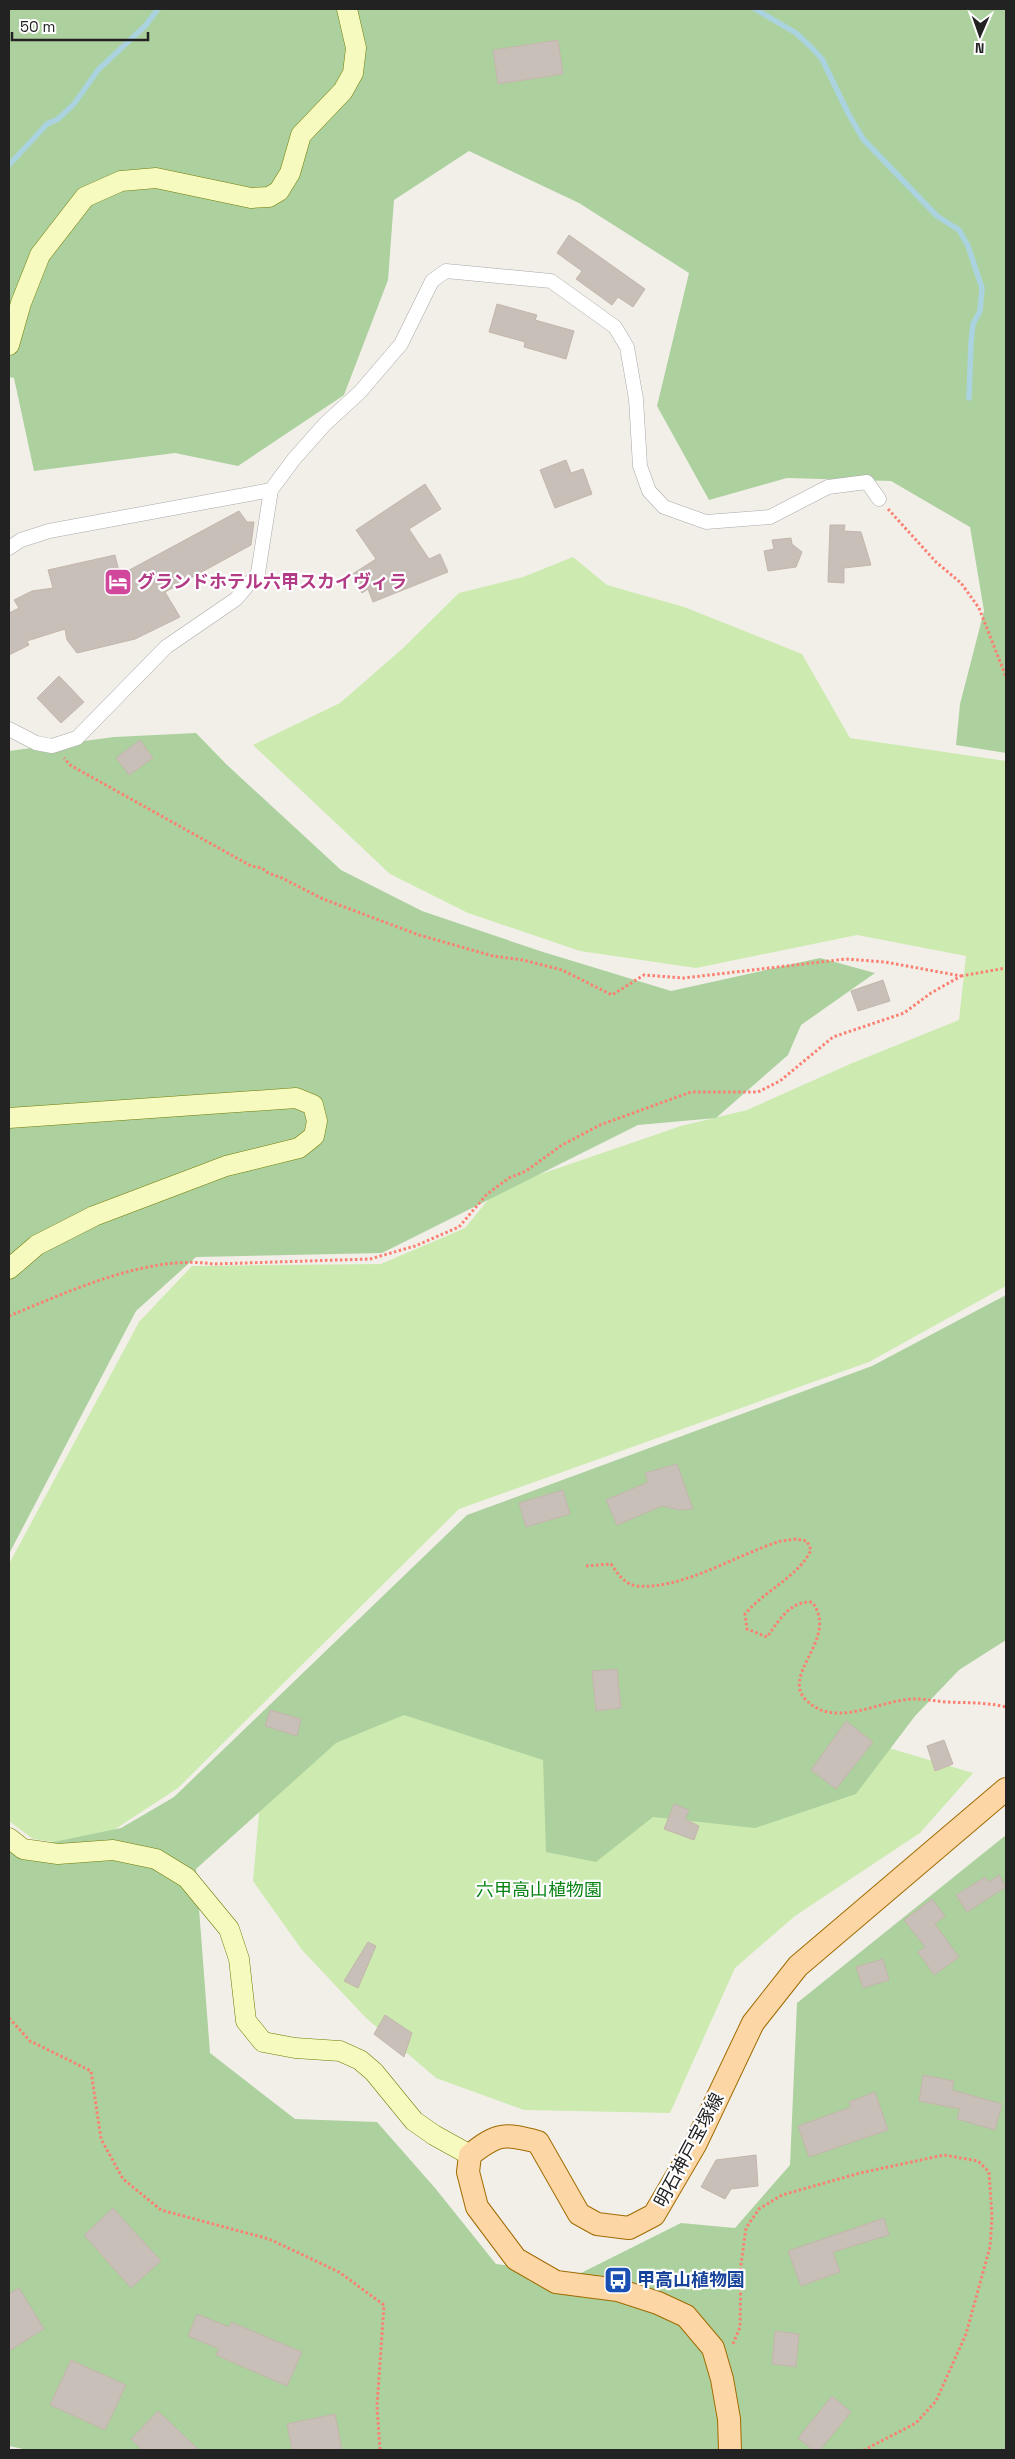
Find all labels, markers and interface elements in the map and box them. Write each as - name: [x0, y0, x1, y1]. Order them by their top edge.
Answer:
- scale bar: [12, 10, 149, 42]
- north arrow: [955, 10, 1005, 60]
- text: 50 m: [20, 17, 55, 36]
- text: N: [975, 39, 985, 57]
- hotel icon: グランドホテル六甲スカイヴィラ: [103, 567, 133, 597]
- place label: グランドホテル六甲スカイヴィラ: [137, 570, 407, 593]
- park label: 六甲高山植物園: [476, 1878, 602, 1901]
- street label: 明石神戸宝塚線: [649, 2089, 728, 2211]
- bus stop icon: 甲高山植物園: [603, 2265, 633, 2295]
- place label: 甲高山植物園: [637, 2268, 745, 2291]

